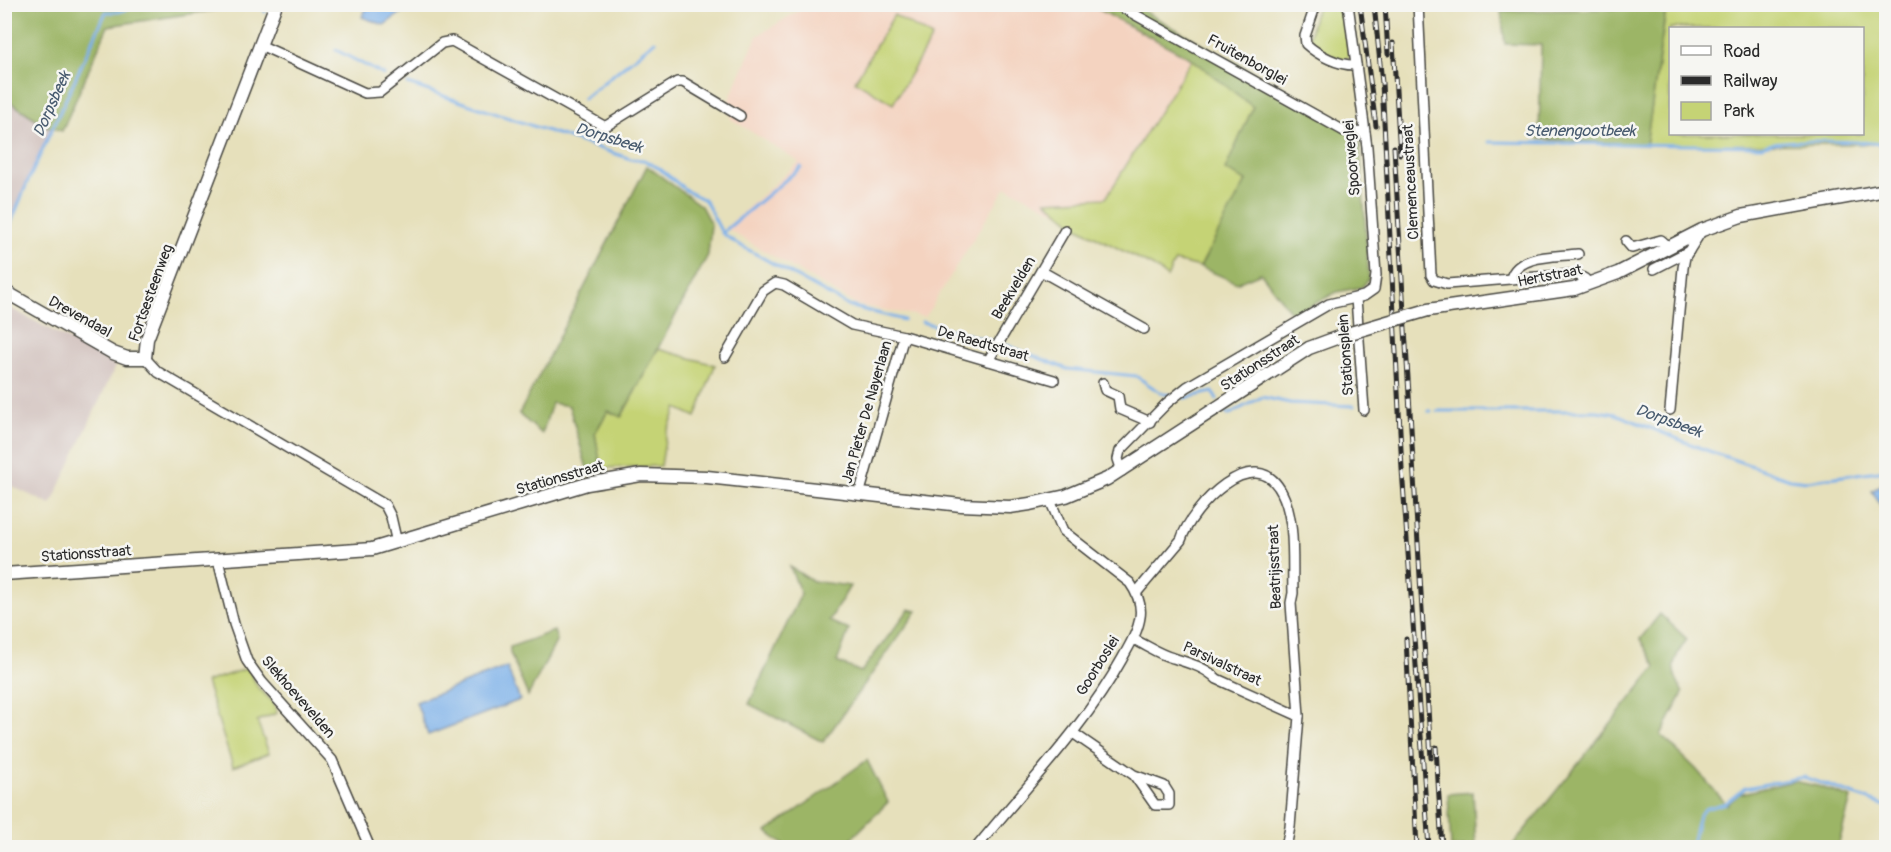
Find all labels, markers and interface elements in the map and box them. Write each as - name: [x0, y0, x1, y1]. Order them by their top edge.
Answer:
- legend: [1669, 27, 1864, 135]
- street label: Fruitenborglei: [1204, 30, 1290, 90]
- text: Road: [1723, 40, 1760, 63]
- water label: Dorpsbeek: [29, 67, 76, 140]
- text: Railway: [1723, 70, 1778, 93]
- text: Park: [1723, 100, 1755, 123]
- water label: Dorpsbeek: [573, 118, 646, 158]
- street label: Spoorweglei: [1339, 119, 1365, 197]
- water label: Stenengootbeek: [1524, 121, 1637, 141]
- street label: Clemenceaustraat: [1398, 123, 1424, 240]
- street label: Fortsesteenweg: [125, 242, 177, 344]
- street label: Beekvelden: [988, 253, 1040, 323]
- street label: Hertstraat: [1516, 260, 1585, 292]
- street label: Drevendaal: [45, 292, 115, 342]
- street label: Stationsplein: [1334, 313, 1358, 397]
- street label: De Raedtstraat: [935, 322, 1032, 366]
- street label: Stationsstraat: [1217, 330, 1304, 396]
- street label: Jan Pieter De Nayerlaan: [838, 338, 896, 486]
- water label: Dorpsbeek: [1633, 400, 1706, 443]
- street label: Stationsstraat: [514, 456, 607, 500]
- street label: Beatrijsstraat: [1264, 523, 1286, 610]
- street label: Stationsstraat: [40, 541, 133, 567]
- street label: Goorboslei: [1072, 632, 1124, 700]
- street label: Parsivalstraat: [1180, 637, 1265, 691]
- street label: Slekhoevevelden: [257, 652, 339, 742]

